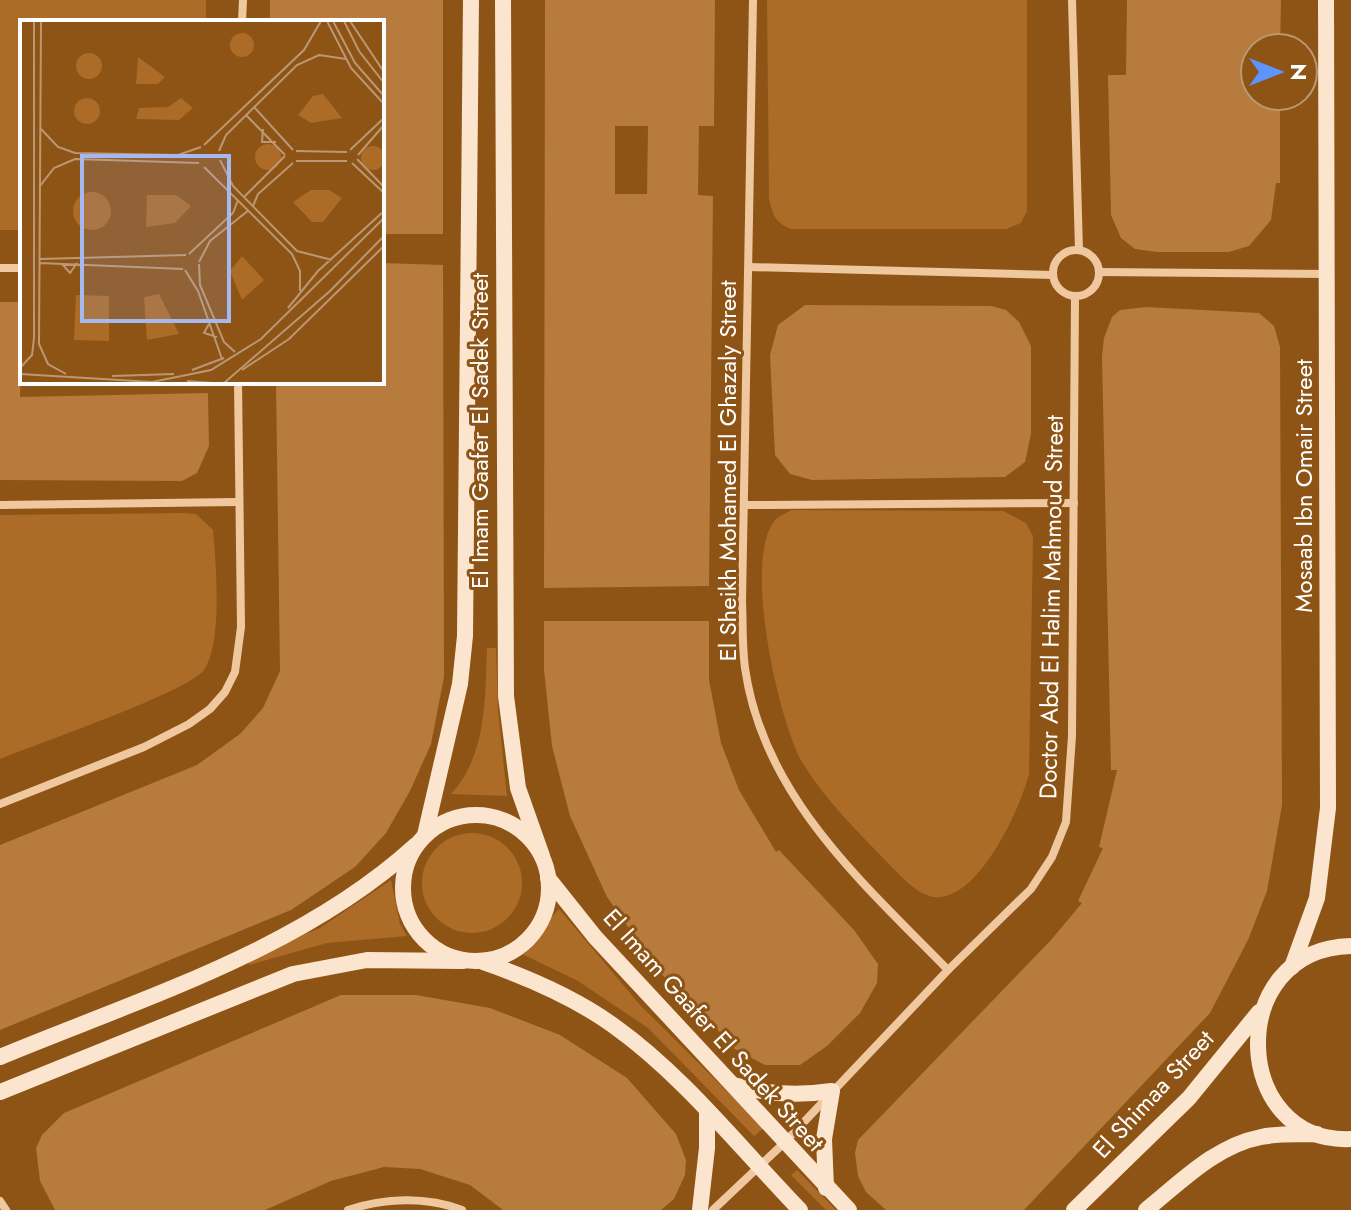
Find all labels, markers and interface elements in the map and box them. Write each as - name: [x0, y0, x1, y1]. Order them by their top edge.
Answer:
- inset map: [20, 20, 384, 384]
- north arrow: [1239, 32, 1319, 112]
- text: N: [1283, 63, 1315, 81]
- street label: El Imam Gaafer El Sadek Street: [462, 273, 497, 589]
- street label: El Sheikh Mohamed El Ghazaly Street: [710, 280, 745, 662]
- street label: Mosaab Ibn Omair Street: [1286, 359, 1321, 613]
- street label: Doctor Abd El Halim Mahmoud Street: [1030, 414, 1072, 799]
- street label: El Imam Gaafer El Sadek Street: [595, 901, 833, 1159]
- street label: El Shimaa Street: [1084, 1022, 1222, 1166]

